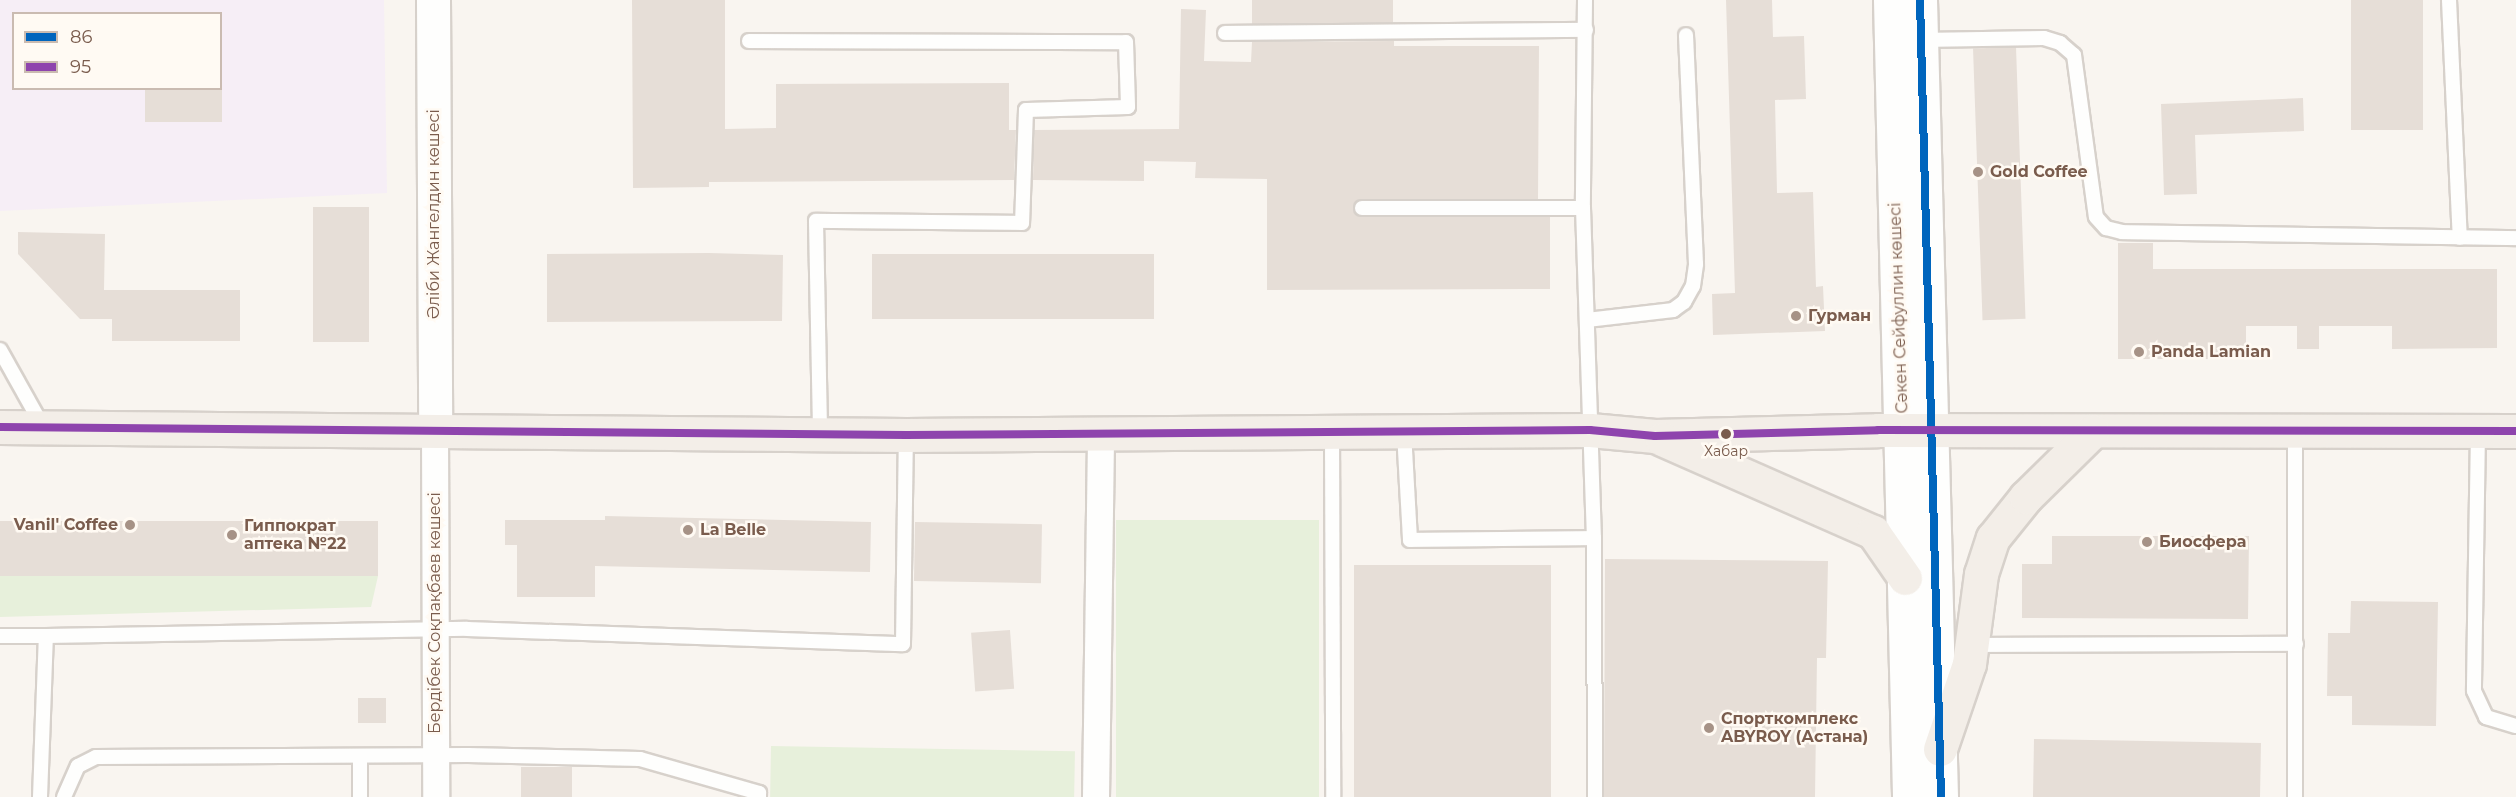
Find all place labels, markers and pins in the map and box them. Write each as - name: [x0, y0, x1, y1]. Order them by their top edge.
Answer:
- place label: Gold Coffee: [1990, 162, 2088, 182]
- marker: Gold Coffee: [1971, 165, 1985, 179]
- place label: Гурман: [1808, 306, 1871, 326]
- marker: Гурман: [1789, 309, 1803, 323]
- place label: Panda Lamian: [2151, 342, 2271, 362]
- marker: Panda Lamian: [2132, 345, 2146, 359]
- marker: Хабар: [1720, 428, 1732, 440]
- place label: Хабар: [1704, 443, 1748, 459]
- place label: Vanil' Coffee: [14, 515, 118, 535]
- place label: Гиппократ аптека №22: [244, 516, 346, 554]
- marker: Vanil' Coffee: [123, 518, 137, 532]
- place label: La Belle: [700, 520, 766, 540]
- marker: La Belle: [681, 523, 695, 537]
- marker: Гиппократ аптека №22: [225, 528, 239, 542]
- place label: Биосфера: [2159, 532, 2246, 552]
- marker: Биосфера: [2140, 535, 2154, 549]
- place label: Спорткомплекс ABYROY (Астана): [1721, 709, 1868, 747]
- marker: Спорткомплекс ABYROY (Астана): [1702, 721, 1716, 735]

